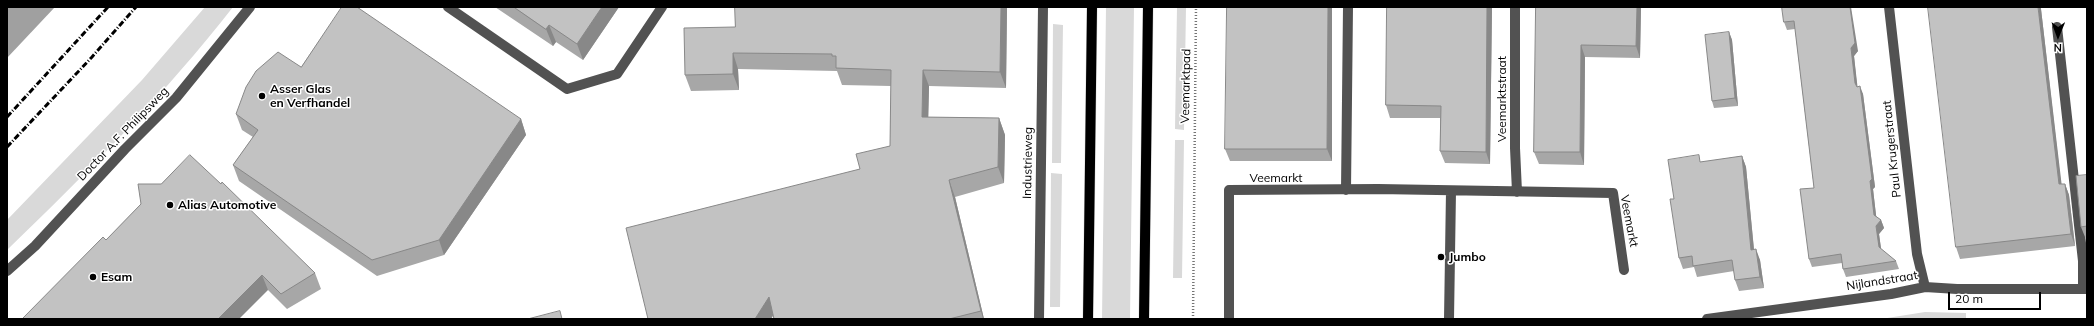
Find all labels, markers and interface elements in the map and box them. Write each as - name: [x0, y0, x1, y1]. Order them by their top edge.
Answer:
- north arrow: [2038, 16, 2078, 56]
- text: N: [2054, 41, 2062, 55]
- street label: Veemarktpad: [1178, 49, 1194, 123]
- street label: Veemarktstraat: [1495, 56, 1509, 142]
- place label: Asser Glas en Verfhandel: [270, 82, 350, 110]
- street label: Doctor A.F. Philipsweg: [74, 84, 172, 184]
- marker: Asser Glas en Verfhandel: [257, 91, 267, 101]
- street label: Paul Krugerstraat: [1880, 100, 1904, 198]
- street label: Industrieweg: [1020, 127, 1036, 199]
- street label: Veemarkt: [1249, 171, 1303, 185]
- street label: Veemarkt: [1617, 194, 1641, 248]
- place label: Alias Automotive: [178, 198, 276, 212]
- marker: Alias Automotive: [165, 200, 175, 210]
- place label: Jumbo: [1449, 250, 1486, 264]
- marker: Jumbo: [1436, 252, 1446, 262]
- street label: Nijlandstraat: [1845, 268, 1919, 294]
- place label: Esam: [101, 270, 132, 284]
- marker: Esam: [88, 272, 98, 282]
- scale bar: [1950, 284, 2043, 310]
- text: 20 m: [1955, 291, 1983, 306]

